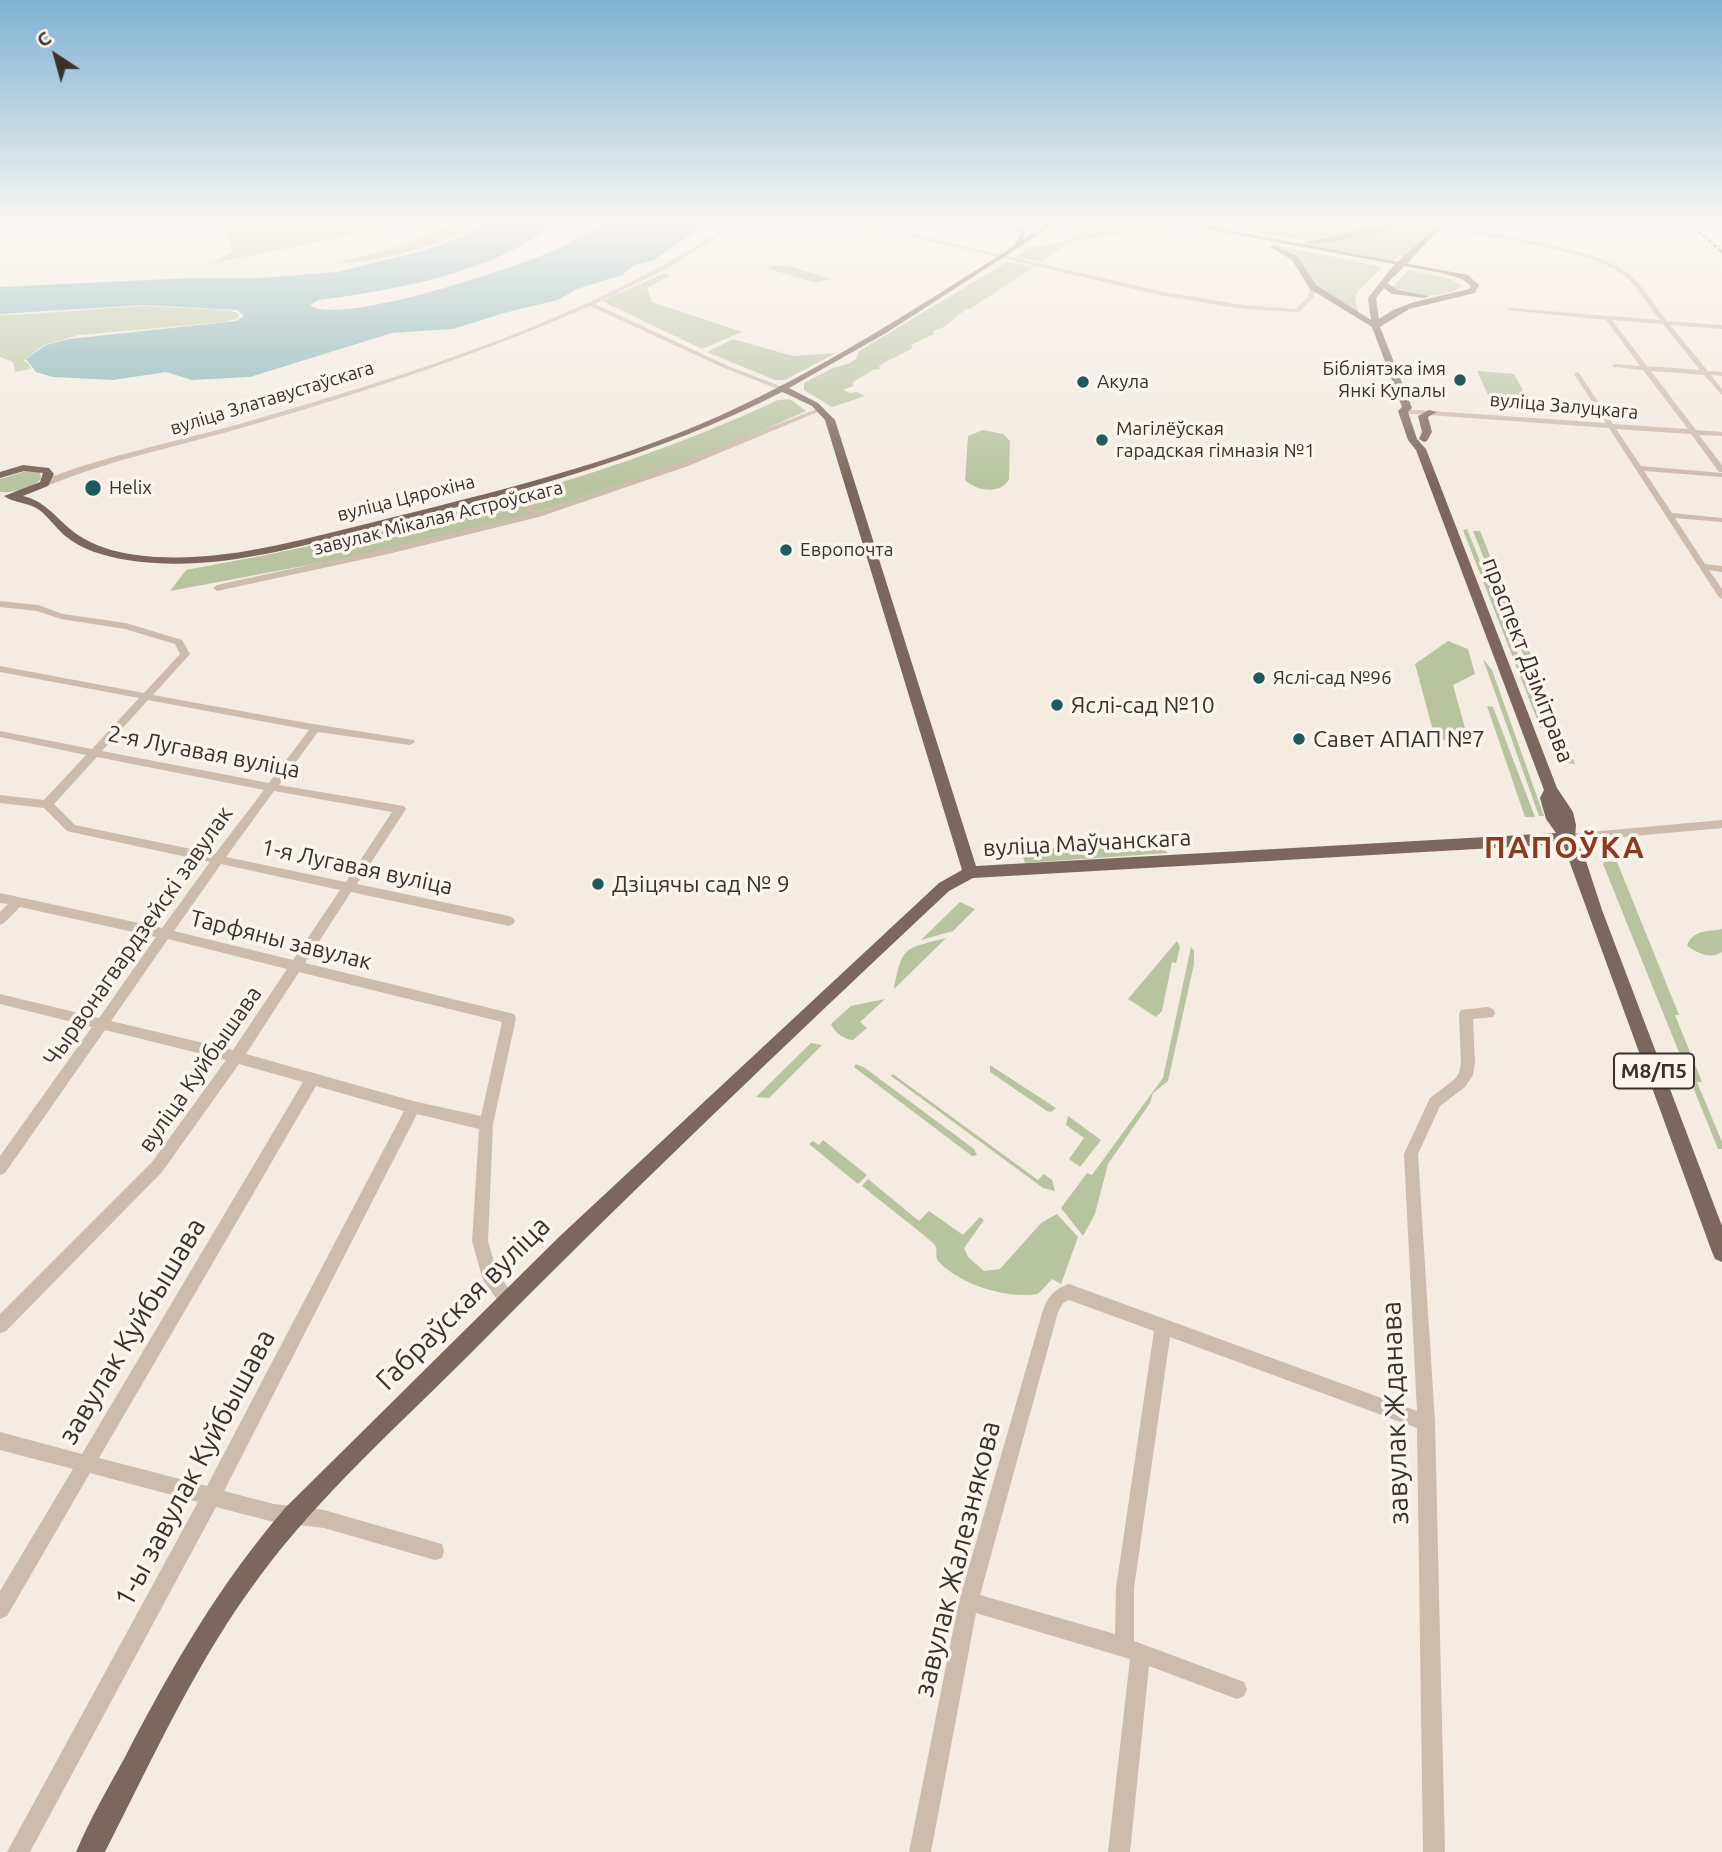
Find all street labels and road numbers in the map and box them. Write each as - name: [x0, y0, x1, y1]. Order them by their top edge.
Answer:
- street label: вуліца Златавустаўскага: [167, 356, 377, 440]
- street label: вуліца Залуцкага: [1489, 388, 1639, 424]
- street label: вуліца Цярохіна: [335, 470, 477, 526]
- street label: завулак Мікалая Астроўскага: [311, 476, 565, 560]
- street label: праспект Дзімітрава: [1476, 554, 1580, 766]
- street label: 2-я Лугавая вуліца: [106, 720, 302, 784]
- street label: Чырвонагвардзейскі завулак: [38, 801, 238, 1071]
- street label: вуліца Маўчанскага: [982, 824, 1192, 862]
- street label: 1-я Лугавая вуліца: [259, 833, 455, 901]
- street label: Тарфяны завулак: [187, 904, 375, 976]
- street label: вуліца Куйбышава: [132, 981, 268, 1157]
- road number: М8/П5: [1614, 1054, 1694, 1088]
- street label: Габраўская вуліца: [369, 1209, 557, 1397]
- street label: завулак Куйбышава: [51, 1212, 213, 1450]
- street label: завулак Жданава: [1374, 1300, 1416, 1526]
- street label: 1-ы завулак Куйбышава: [108, 1324, 282, 1612]
- street label: завулак Жалезнякова: [906, 1418, 1008, 1700]

